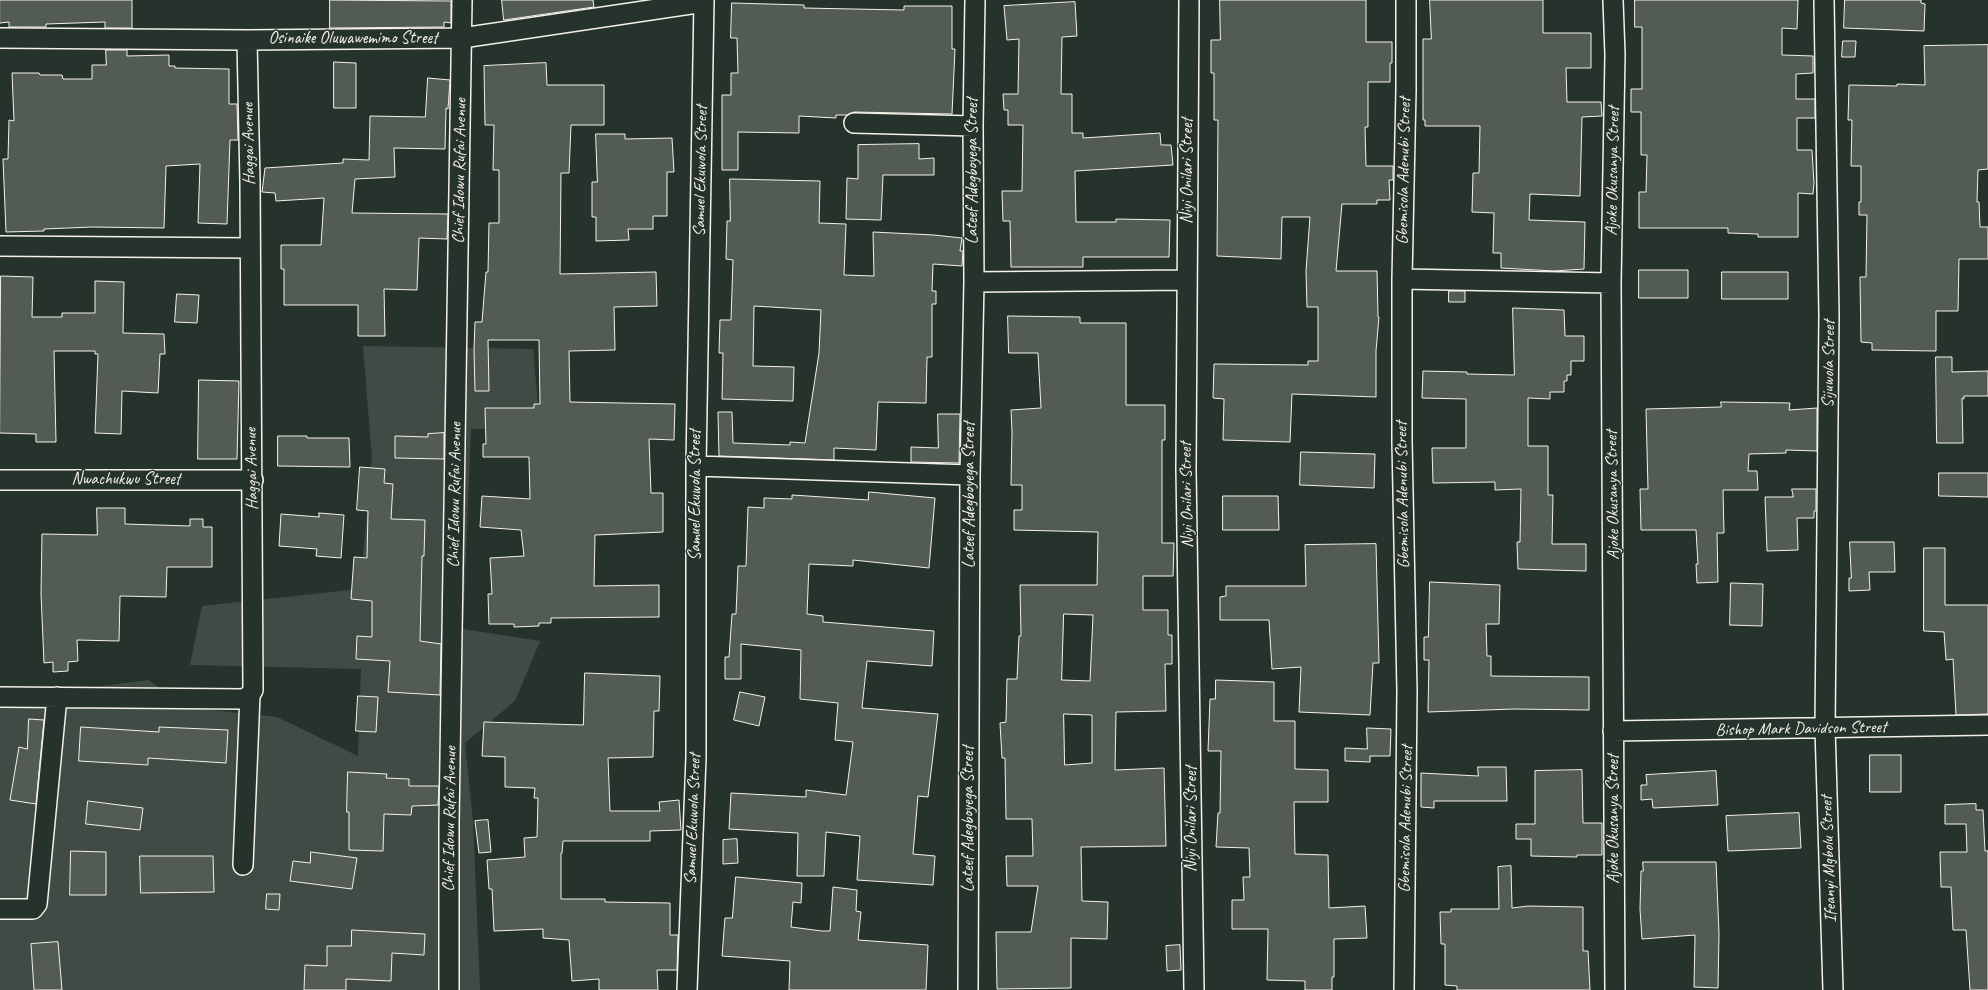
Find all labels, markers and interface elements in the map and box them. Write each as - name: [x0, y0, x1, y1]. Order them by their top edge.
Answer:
- street label: Osinaike Oluwawemimo Street: [268, 29, 438, 49]
- street label: Gbemisola Adenubi Street: [1393, 97, 1415, 245]
- street label: Chief Idowu Rufai Avenue: [449, 98, 471, 244]
- street label: Lateef Adegboyega Street: [963, 98, 983, 244]
- street label: Haggai Avenue: [238, 103, 260, 185]
- street label: Samuel Ekuwola Street: [690, 105, 712, 237]
- street label: Ajoke Okusanya Street: [1602, 106, 1624, 236]
- street label: Niyi Onilari Street: [1178, 118, 1198, 224]
- street label: Sijuwola Street: [1818, 320, 1840, 408]
- street label: Gbemisola Adenubi Street: [1392, 421, 1414, 569]
- street label: Chief Idowu Rufai Avenue: [444, 422, 466, 568]
- street label: Lateef Adegboyega Street: [960, 422, 980, 568]
- street label: Haggai Avenue: [241, 428, 263, 510]
- street label: Samuel Ekuwola Street: [686, 429, 706, 561]
- street label: Ajoke Okusanya Street: [1602, 430, 1624, 560]
- street label: Niyi Onilari Street: [1176, 442, 1198, 548]
- street label: Nwachukwu Street: [72, 470, 180, 490]
- street label: Bishop Mark Davidson Street: [1715, 717, 1887, 741]
- street label: Gbemisola Adenubi Street: [1395, 745, 1417, 893]
- street label: Chief Idowu Rufai Avenue: [439, 746, 461, 892]
- street label: Lateef Adegboyega Street: [959, 746, 979, 892]
- street label: Samuel Ekuwola Street: [681, 753, 705, 885]
- street label: Ajoke Okusanya Street: [1604, 754, 1624, 884]
- street label: Niyi Onilari Street: [1182, 766, 1202, 872]
- street label: Ifeanyi Mgbolu Street: [1817, 795, 1841, 923]

